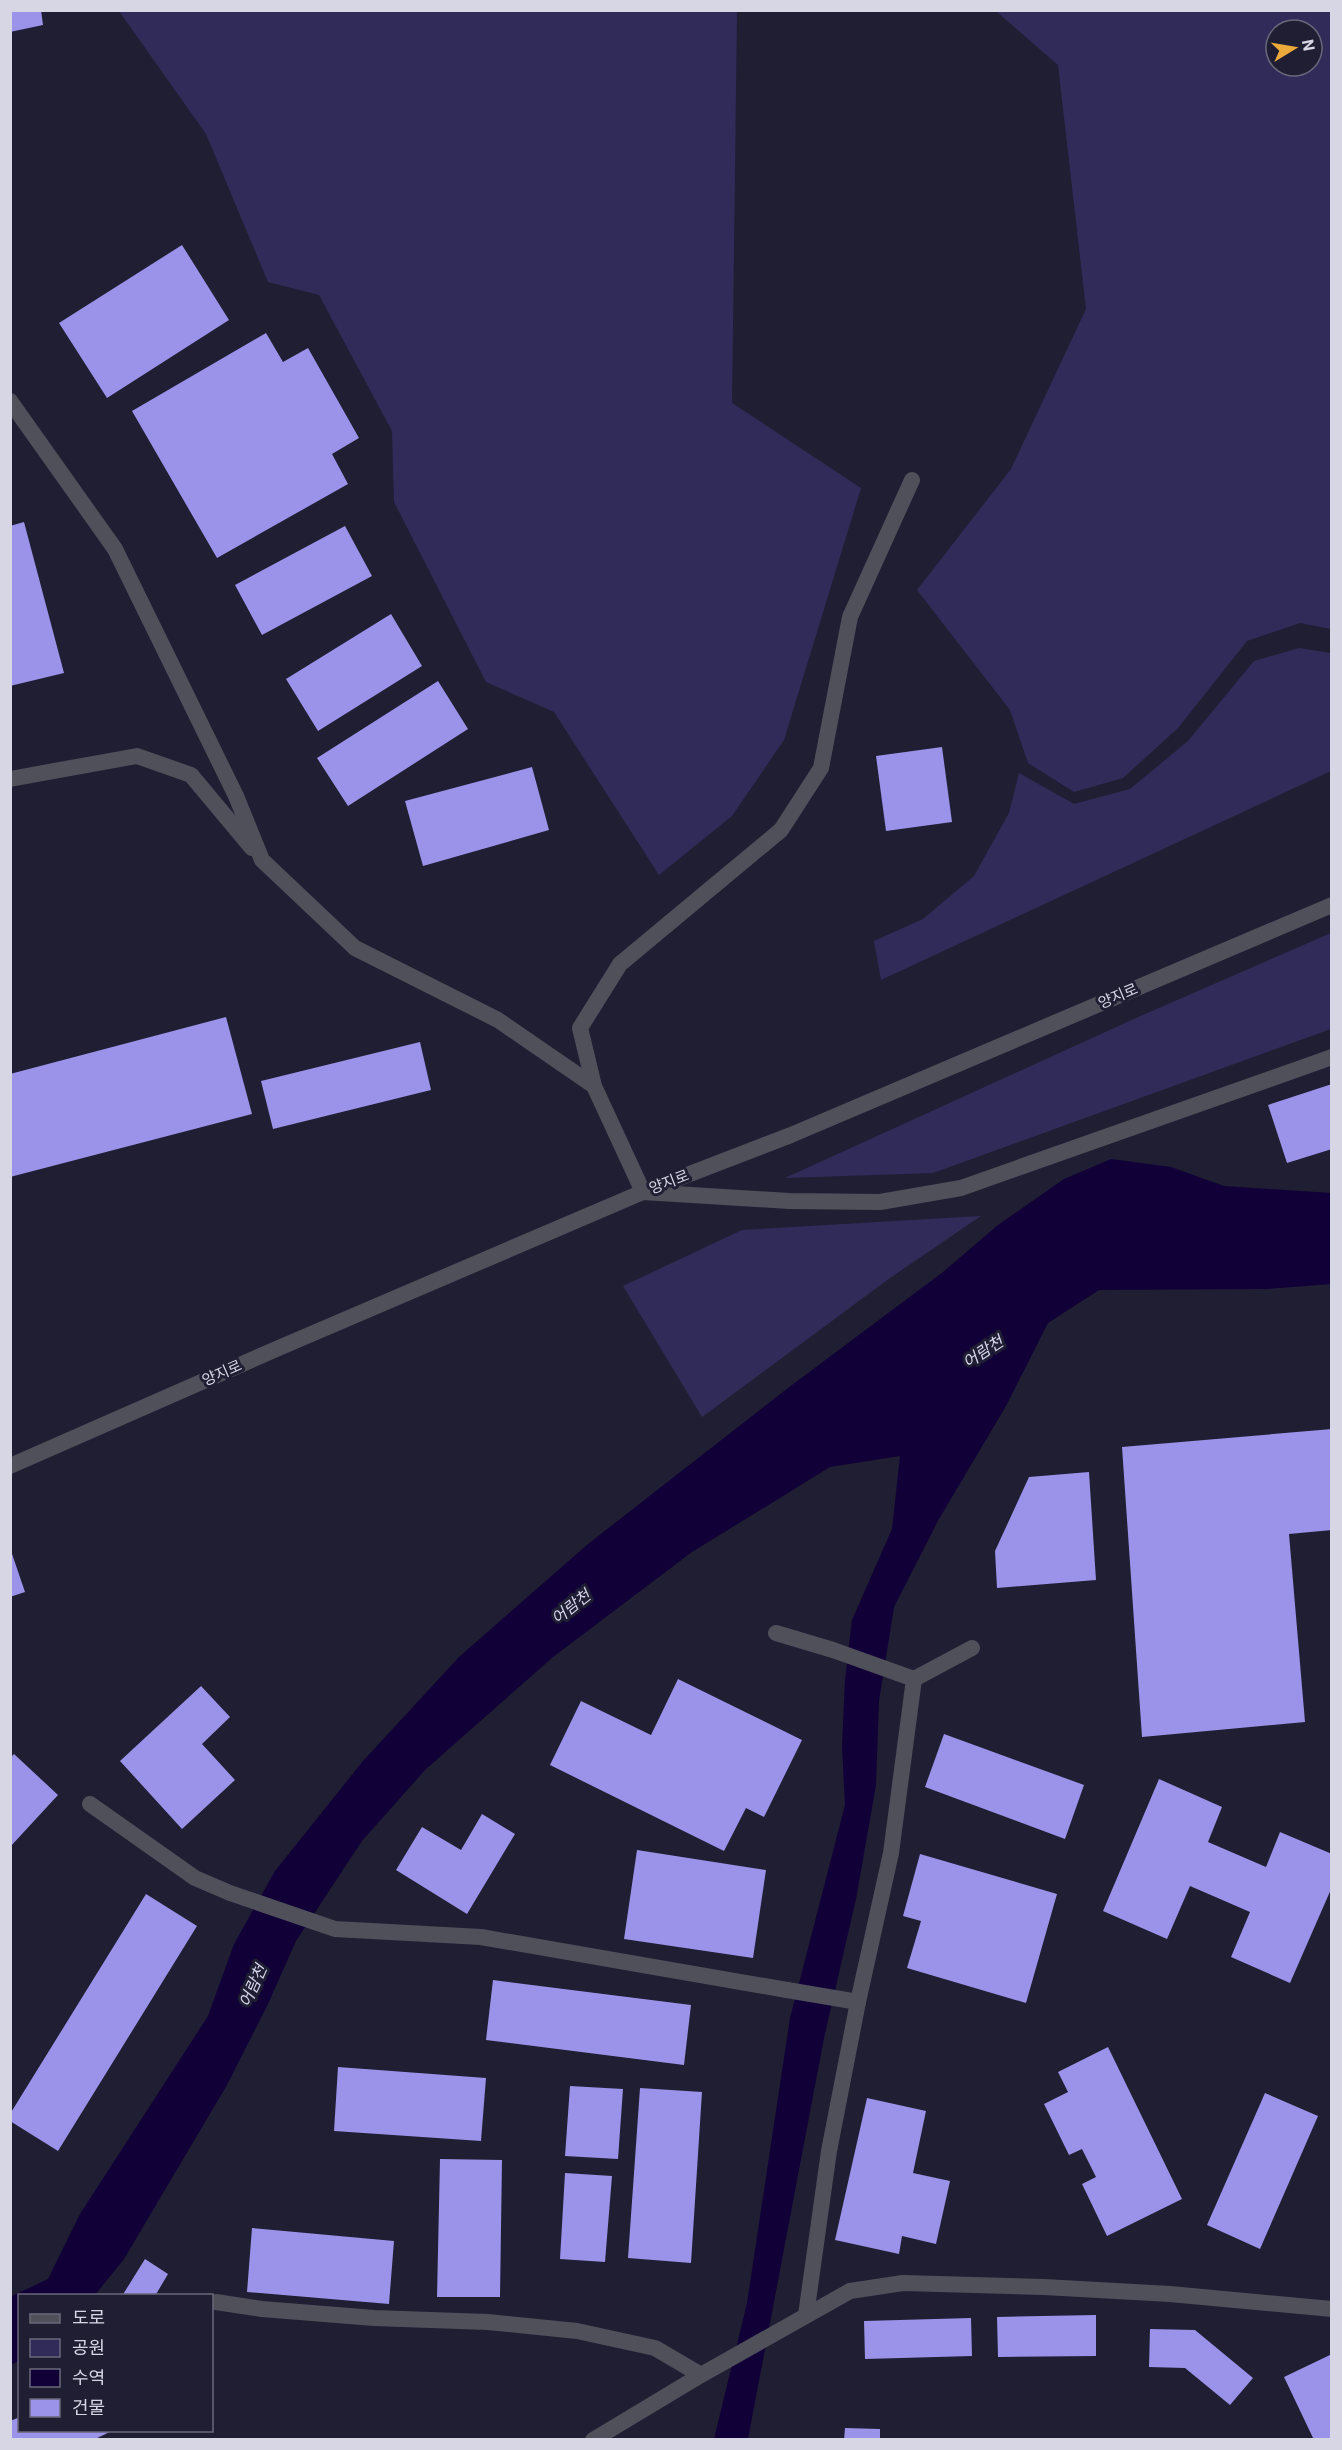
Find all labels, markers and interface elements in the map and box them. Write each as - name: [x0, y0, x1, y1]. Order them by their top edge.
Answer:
- north arrow: [1264, 18, 1324, 78]
- text: N: [1298, 38, 1319, 53]
- street label: 양지로: [1095, 980, 1141, 1012]
- street label: 양지로: [646, 1166, 692, 1198]
- water label: 어람천: [959, 1331, 1009, 1372]
- street label: 양지로: [199, 1356, 245, 1390]
- water label: 어람천: [548, 1585, 596, 1628]
- water label: 어람천: [235, 1960, 272, 2010]
- legend: [18, 2294, 213, 2432]
- text: 도로: [72, 2307, 105, 2328]
- text: 공원: [72, 2337, 105, 2358]
- text: 수역: [72, 2367, 105, 2388]
- text: 건물: [72, 2397, 105, 2418]

